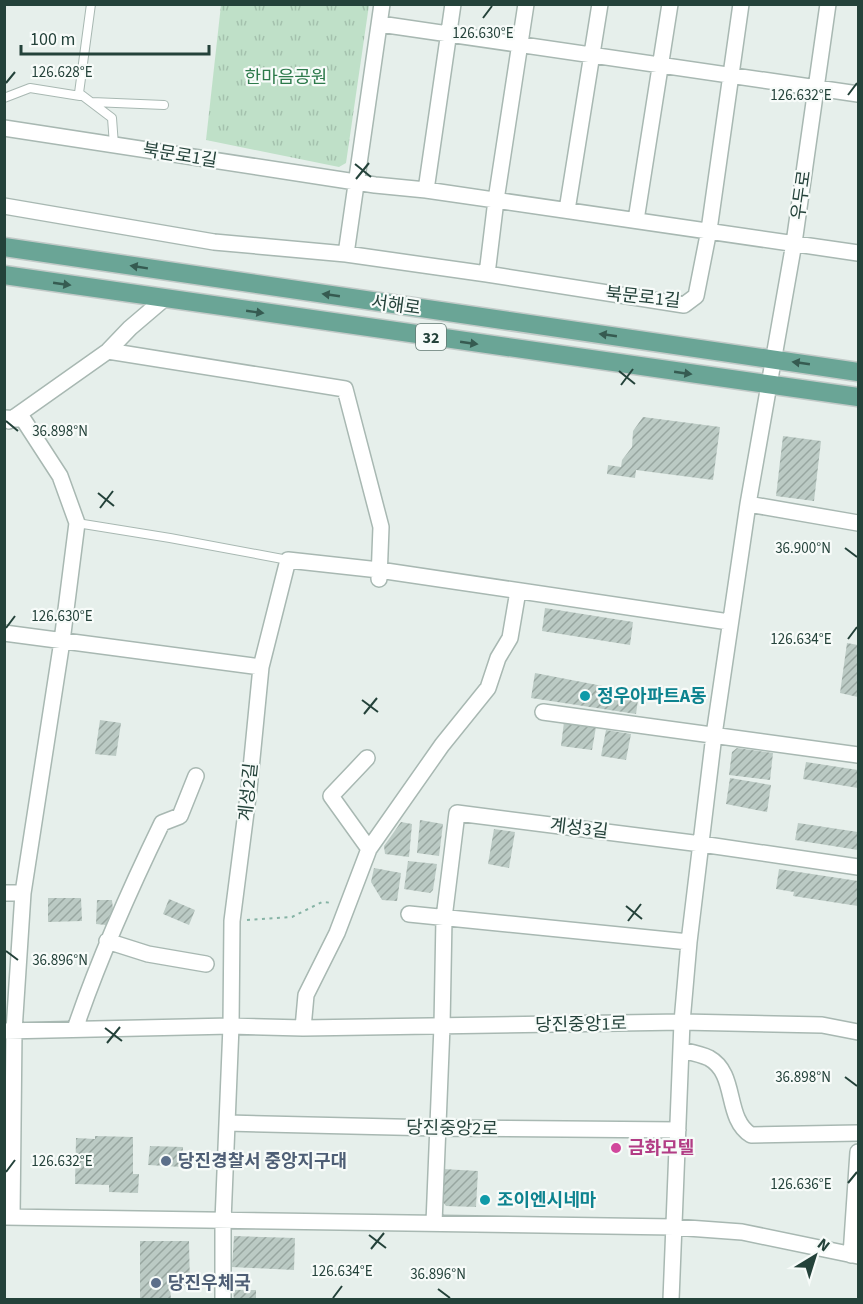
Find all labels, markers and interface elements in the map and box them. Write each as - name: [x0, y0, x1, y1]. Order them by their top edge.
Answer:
- scale bar: [21, 18, 208, 56]
- text: 126.630°E: [452, 23, 514, 44]
- text: 100 m: [30, 27, 75, 52]
- text: 126.628°E: [31, 62, 93, 83]
- park label: 한마음공원: [245, 65, 327, 90]
- text: 126.632°E: [770, 85, 832, 106]
- street label: 북문로1길: [141, 137, 219, 174]
- street label: 우두로: [786, 169, 817, 221]
- one-way arrow: [129, 262, 148, 271]
- one-way arrow: [53, 279, 72, 288]
- street label: 북문로1길: [604, 281, 682, 314]
- street label: 서해로: [370, 290, 422, 321]
- one-way arrow: [322, 291, 341, 300]
- one-way arrow: [246, 307, 265, 316]
- road number: 32: [416, 324, 446, 350]
- one-way arrow: [598, 331, 617, 340]
- one-way arrow: [460, 338, 479, 347]
- one-way arrow: [791, 359, 810, 368]
- one-way arrow: [674, 369, 693, 378]
- text: 36.898°N: [32, 421, 88, 442]
- text: 36.900°N: [775, 538, 831, 559]
- text: 126.630°E: [31, 606, 93, 627]
- text: 126.634°E: [770, 629, 832, 650]
- place label: 정우아파트A동: [597, 684, 707, 709]
- marker: 정우아파트A동: [578, 689, 592, 703]
- street label: 계성2길: [233, 762, 264, 823]
- street label: 계성3길: [548, 813, 610, 844]
- text: 36.896°N: [32, 950, 88, 971]
- street label: 당진중앙1로: [535, 1011, 627, 1038]
- text: 36.898°N: [775, 1067, 831, 1088]
- street label: 당진중앙2로: [406, 1115, 498, 1142]
- place label: 금화모텔: [628, 1136, 694, 1161]
- marker: 금화모텔: [609, 1141, 623, 1155]
- place label: 당진경찰서 중앙지구대: [178, 1149, 347, 1174]
- text: 126.632°E: [31, 1151, 93, 1172]
- marker: 당진경찰서 중앙지구대: [159, 1154, 173, 1168]
- text: 126.636°E: [770, 1174, 832, 1195]
- place label: 조이엔시네마: [497, 1188, 597, 1213]
- marker: 조이엔시네마: [478, 1193, 492, 1207]
- north arrow: [785, 1226, 845, 1286]
- text: N: [813, 1233, 835, 1257]
- text: 126.634°E: [311, 1261, 373, 1282]
- text: 36.896°N: [410, 1264, 466, 1285]
- place label: 당진우체국: [168, 1271, 251, 1296]
- marker: 당진우체국: [149, 1276, 163, 1290]

